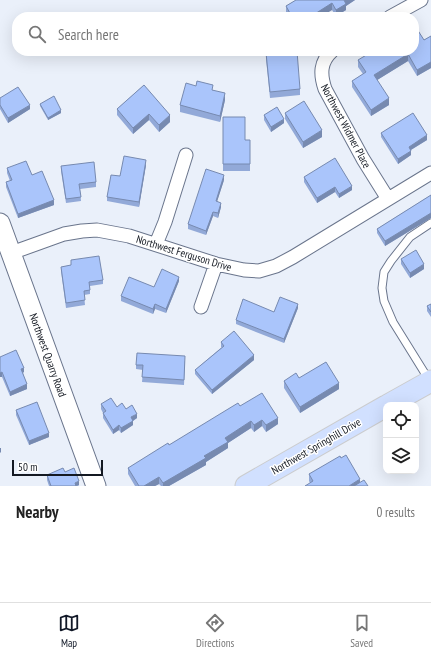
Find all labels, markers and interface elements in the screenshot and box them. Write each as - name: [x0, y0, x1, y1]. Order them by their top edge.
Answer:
- search box: [12, 12, 419, 56]
- icon: search: [26, 23, 48, 45]
- text: Search here: [58, 25, 119, 44]
- street label: Northwest Widmer Place: [318, 81, 374, 171]
- street label: Northwest Ferguson Drive: [135, 232, 234, 274]
- street label: Northwest Quarry Road: [26, 311, 70, 399]
- map controls: [383, 402, 419, 474]
- button: locate: [383, 402, 419, 438]
- street label: Northwest Springhill Drive: [269, 414, 364, 477]
- button: layers: [383, 438, 419, 474]
- scale bar: [12, 458, 103, 477]
- text: 50 m: [18, 460, 37, 474]
- text: Nearby: [16, 501, 59, 523]
- text: 0 results: [376, 504, 415, 521]
- tab: Map: [58, 612, 80, 650]
- tab: Directions: [196, 612, 234, 650]
- tab: Saved: [350, 612, 373, 650]

